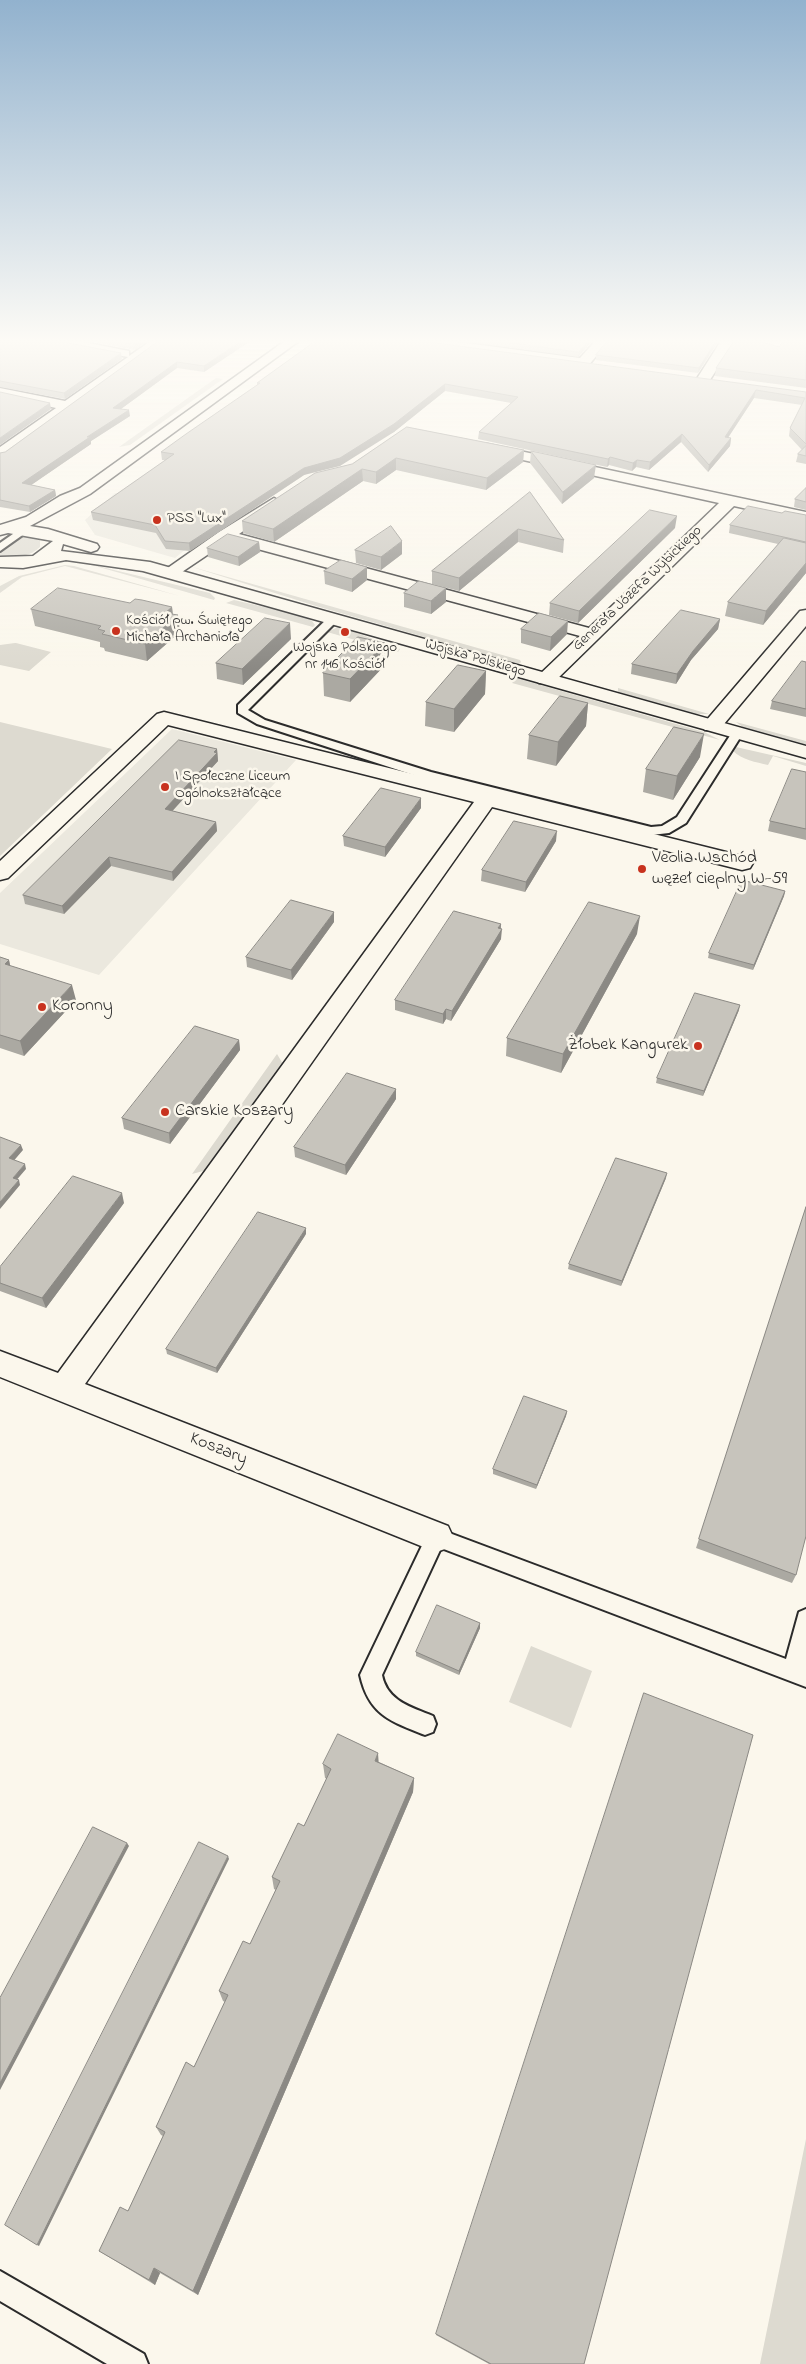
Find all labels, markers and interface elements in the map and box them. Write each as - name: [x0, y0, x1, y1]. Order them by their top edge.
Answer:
- place label: PSS "Lux": [167, 511, 226, 529]
- marker: PSS "Lux": [151, 514, 163, 526]
- street label: Generała Józefa Wybickiego: [570, 522, 706, 656]
- place label: Kościół pw. Świętego Michała Archanioła: [126, 613, 253, 648]
- marker: Kościół pw. Świętego Michała Archanioła: [110, 625, 122, 637]
- marker: Wojska Polskiego nr 146 Kościół: [339, 626, 351, 638]
- street label: Wojska Polskiego: [423, 636, 527, 682]
- place label: Wojska Polskiego nr 146 Kościół: [293, 640, 397, 675]
- place label: I Społeczne Liceum Ogólnokształcące: [175, 769, 290, 804]
- marker: I Społeczne Liceum Ogólnokształcące: [159, 781, 171, 793]
- place label: Veolia Wschód węzeł cieplny W-59: [652, 848, 787, 891]
- marker: Veolia Wschód węzeł cieplny W-59: [636, 863, 648, 875]
- place label: Koronny: [52, 996, 113, 1018]
- marker: Koronny: [36, 1001, 48, 1013]
- place label: Żłobek Kangurek: [568, 1035, 688, 1057]
- marker: Żłobek Kangurek: [692, 1040, 704, 1052]
- place label: Carskie Koszary: [175, 1101, 293, 1123]
- marker: Carskie Koszary: [159, 1106, 171, 1118]
- street label: Koszary: [186, 1429, 250, 1471]

